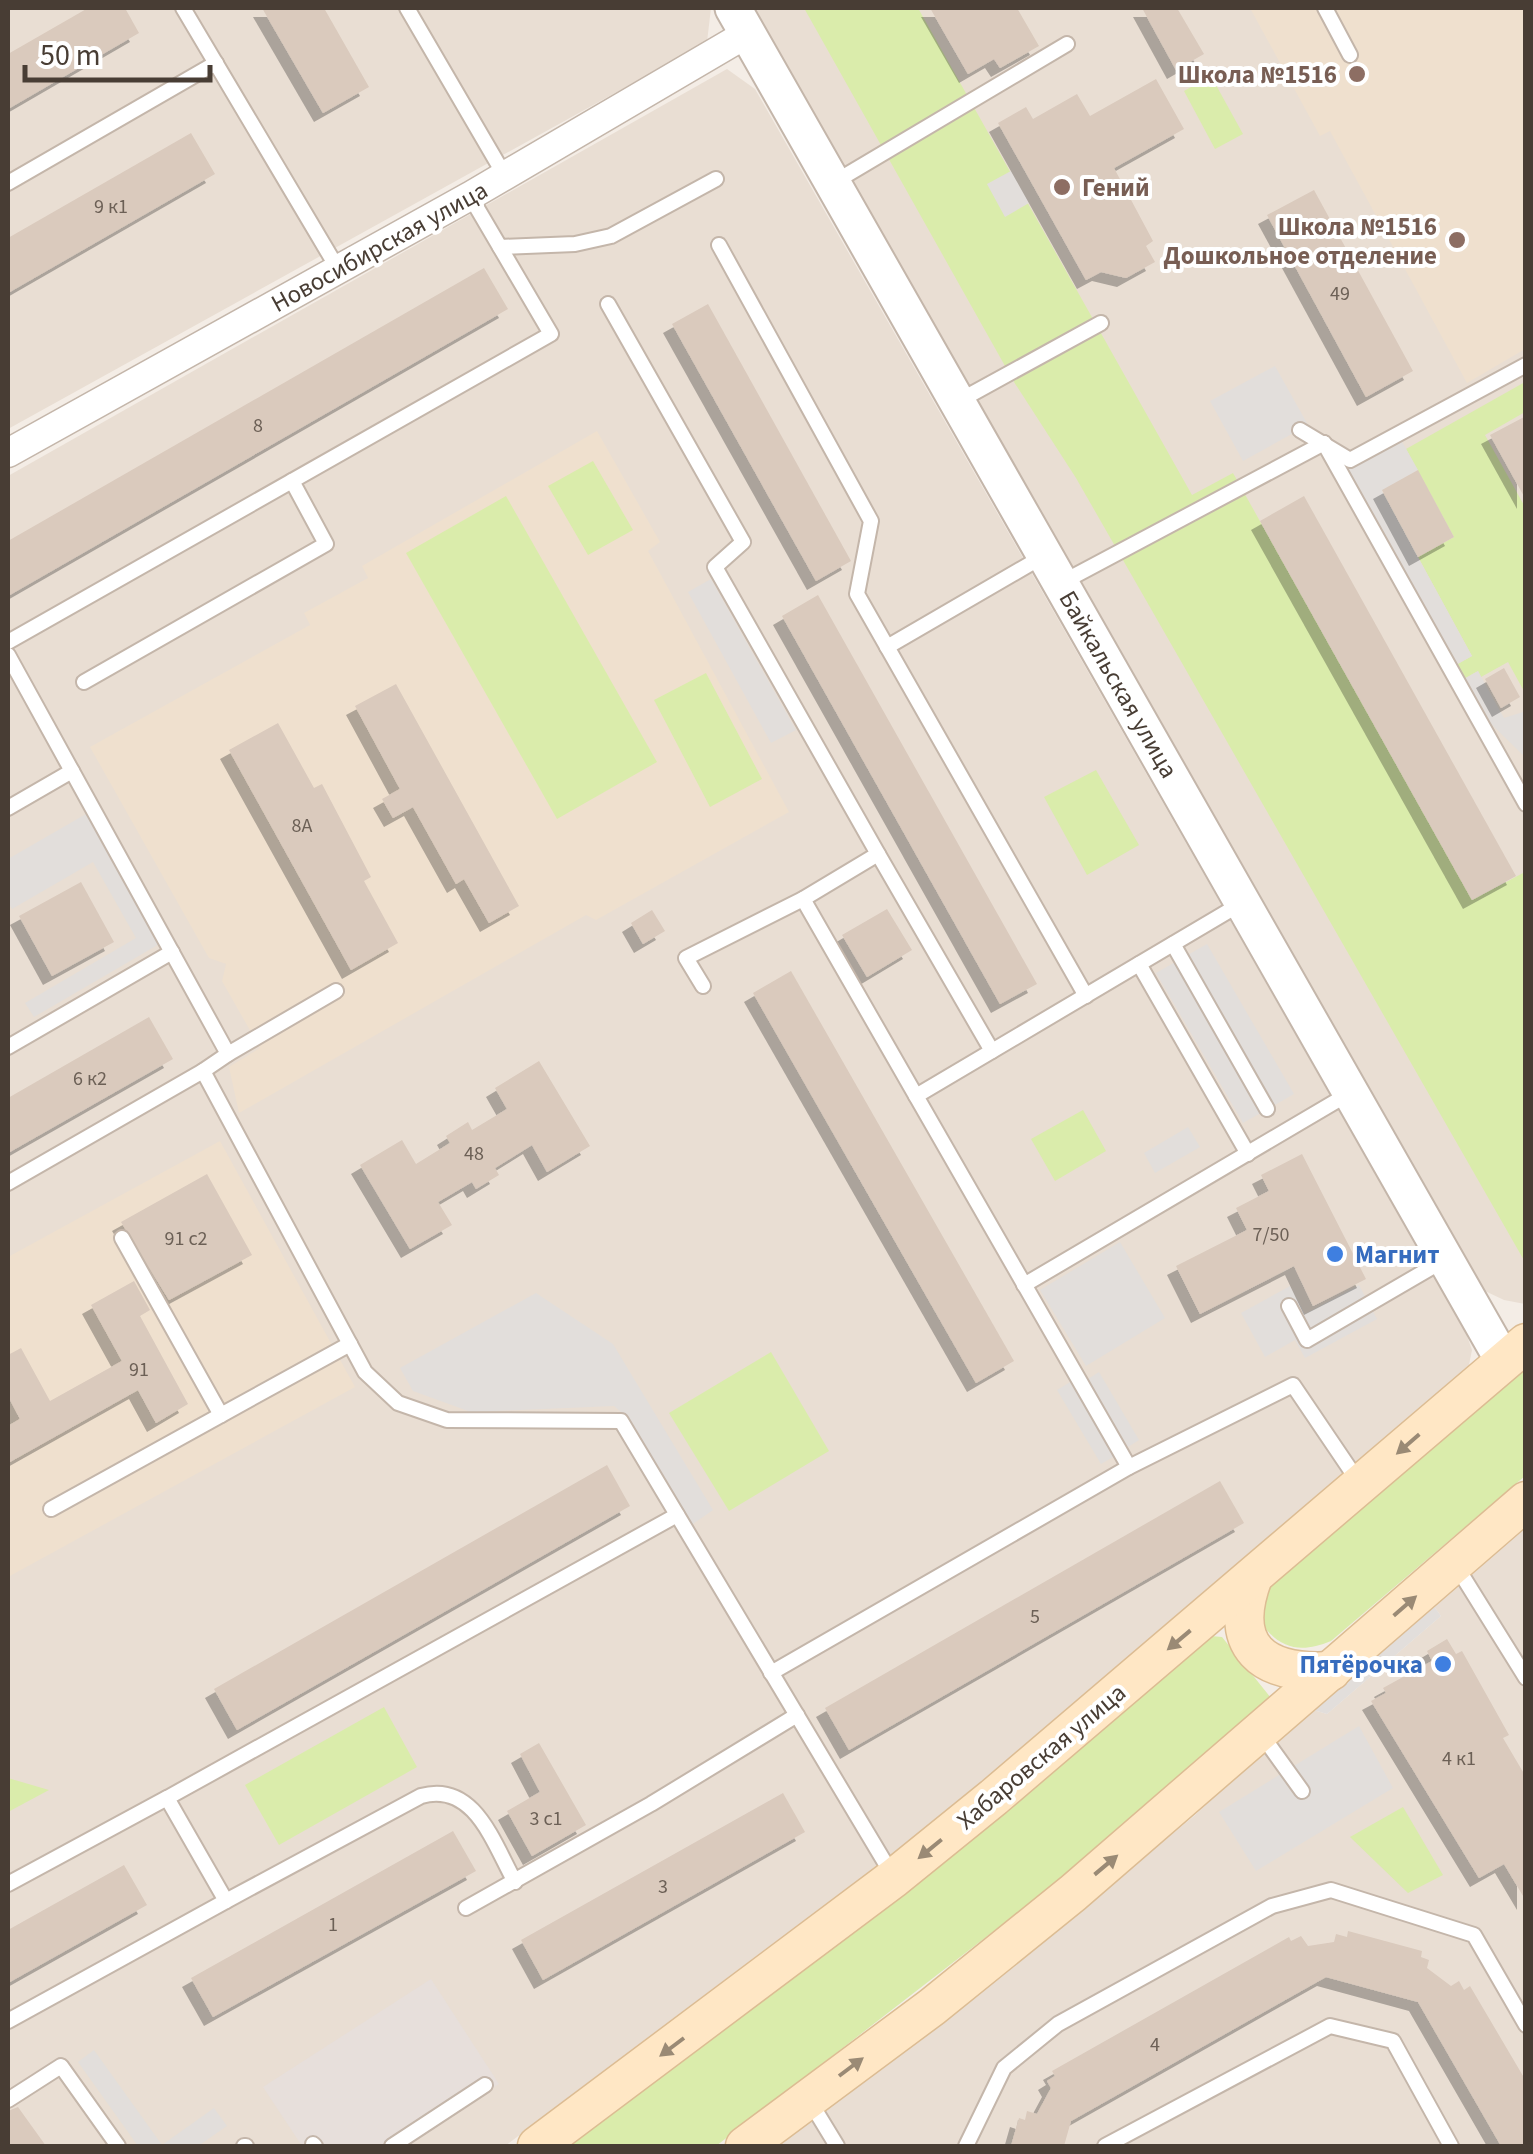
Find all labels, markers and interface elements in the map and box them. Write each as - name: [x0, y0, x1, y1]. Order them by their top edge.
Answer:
- scale bar: [25, 20, 210, 82]
- text: 50 m: [40, 34, 101, 77]
- place label: Школа №1516: [1178, 57, 1337, 93]
- marker: Школа №1516: [1346, 63, 1368, 85]
- place label: Гений: [1082, 170, 1150, 206]
- street label: Новосибирская улица: [265, 172, 494, 321]
- marker: Гений: [1051, 176, 1073, 198]
- house number: 9 к1: [94, 193, 128, 221]
- place label: Школа №1516 Дошкольное отделение: [1164, 209, 1437, 274]
- marker: Школа №1516 Дошкольное отделение: [1446, 229, 1468, 251]
- house number: 49: [1330, 280, 1350, 308]
- house number: 8: [253, 412, 263, 440]
- street label: Байкальская улица: [1050, 584, 1186, 785]
- house number: 8А: [292, 812, 313, 840]
- house number: 6 к2: [73, 1065, 107, 1093]
- house number: 48: [464, 1140, 484, 1168]
- house number: 7/50: [1253, 1221, 1289, 1249]
- house number: 91 с2: [165, 1225, 208, 1253]
- place label: Магнит: [1355, 1237, 1439, 1273]
- marker: Магнит: [1324, 1243, 1346, 1265]
- house number: 91: [129, 1356, 149, 1384]
- one-way arrow: [1396, 1433, 1421, 1455]
- one-way arrow: [1392, 1596, 1417, 1618]
- house number: 5: [1030, 1603, 1040, 1631]
- one-way arrow: [1166, 1629, 1191, 1650]
- place label: Пятёрочка: [1299, 1647, 1423, 1683]
- marker: Пятёрочка: [1432, 1653, 1454, 1675]
- street label: Хабаровская улица: [949, 1675, 1134, 1838]
- house number: 4 к1: [1442, 1745, 1476, 1773]
- house number: 3 с1: [530, 1805, 563, 1833]
- one-way arrow: [917, 1838, 942, 1859]
- one-way arrow: [1093, 1855, 1118, 1876]
- house number: 3: [658, 1873, 668, 1901]
- house number: 1: [328, 1911, 338, 1939]
- house number: 4: [1150, 2031, 1160, 2059]
- one-way arrow: [659, 2036, 685, 2057]
- one-way arrow: [838, 2058, 864, 2078]

